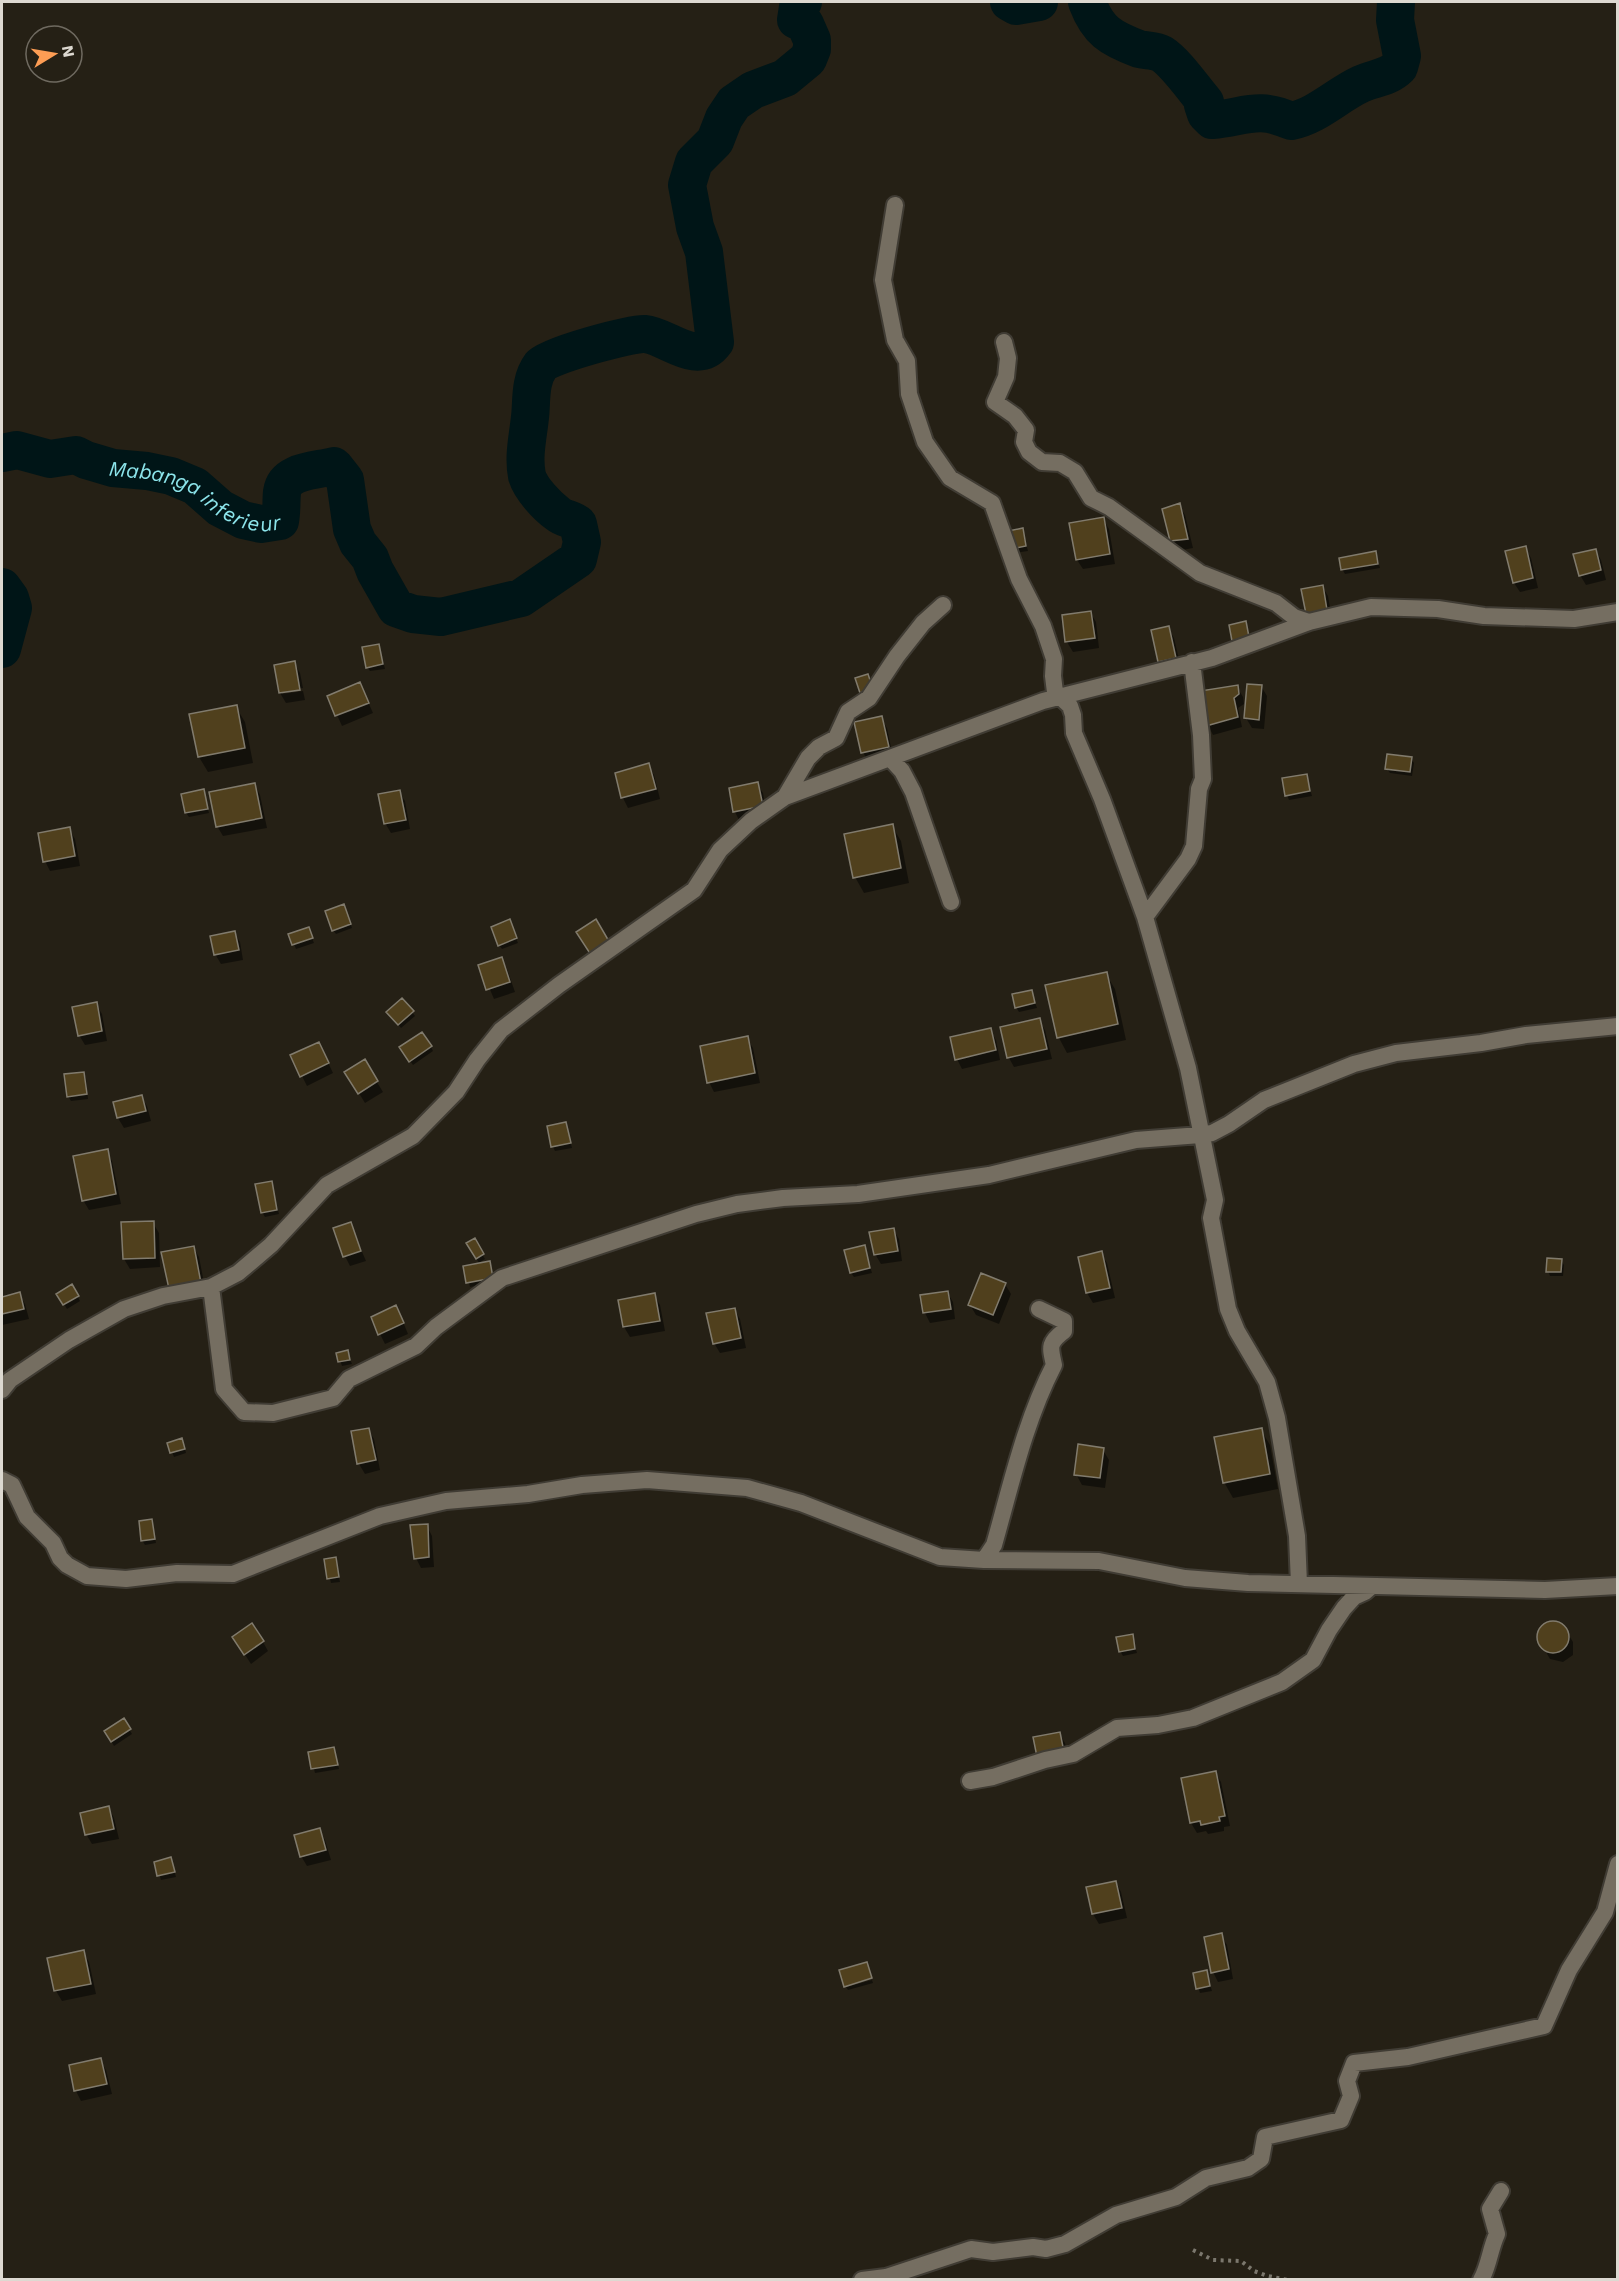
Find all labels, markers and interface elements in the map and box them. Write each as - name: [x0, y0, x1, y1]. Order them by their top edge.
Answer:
- north arrow: [24, 24, 84, 84]
- text: N: [58, 44, 79, 59]
- water label: Mabanga inferieur: [108, 455, 283, 537]

